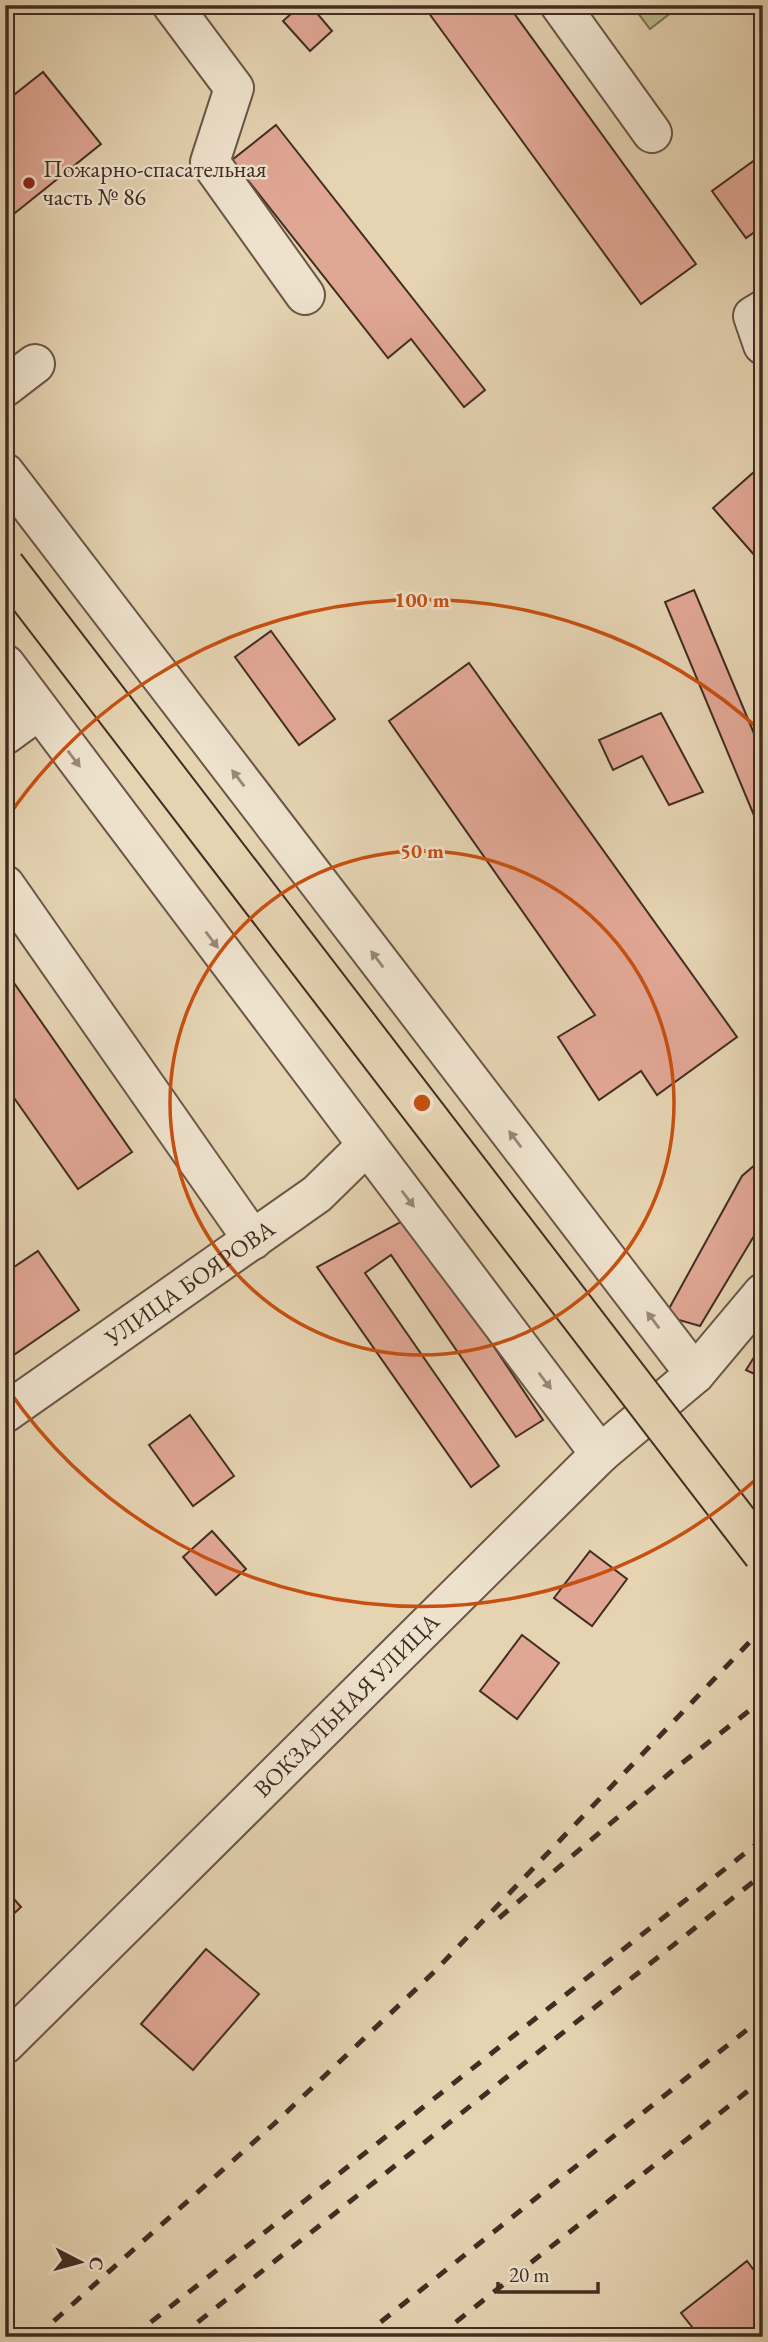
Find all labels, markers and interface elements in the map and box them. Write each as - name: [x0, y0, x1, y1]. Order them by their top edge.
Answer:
- place label: Пожарно-спасательная часть № 86: [43, 153, 267, 212]
- marker: Пожарно-спасательная часть № 86: [21, 175, 37, 191]
- text: 100 m: [394, 586, 450, 613]
- one-way arrow: [67, 749, 82, 767]
- one-way arrow: [232, 769, 246, 787]
- text: 50 m: [400, 837, 444, 864]
- one-way arrow: [204, 931, 218, 949]
- one-way arrow: [369, 950, 384, 968]
- centre of rings: [410, 1091, 434, 1115]
- one-way arrow: [507, 1131, 522, 1149]
- one-way arrow: [401, 1190, 415, 1209]
- street label: УЛИЦА БОЯРОВА: [98, 1212, 281, 1354]
- one-way arrow: [646, 1311, 660, 1329]
- one-way arrow: [538, 1372, 552, 1390]
- street label: ВОКЗАЛЬНАЯ УЛИЦА: [247, 1606, 446, 1804]
- north arrow: [46, 2226, 116, 2296]
- scale bar: [498, 2251, 598, 2295]
- text: С: [83, 2256, 110, 2272]
- text: 20 m: [509, 2261, 550, 2288]

